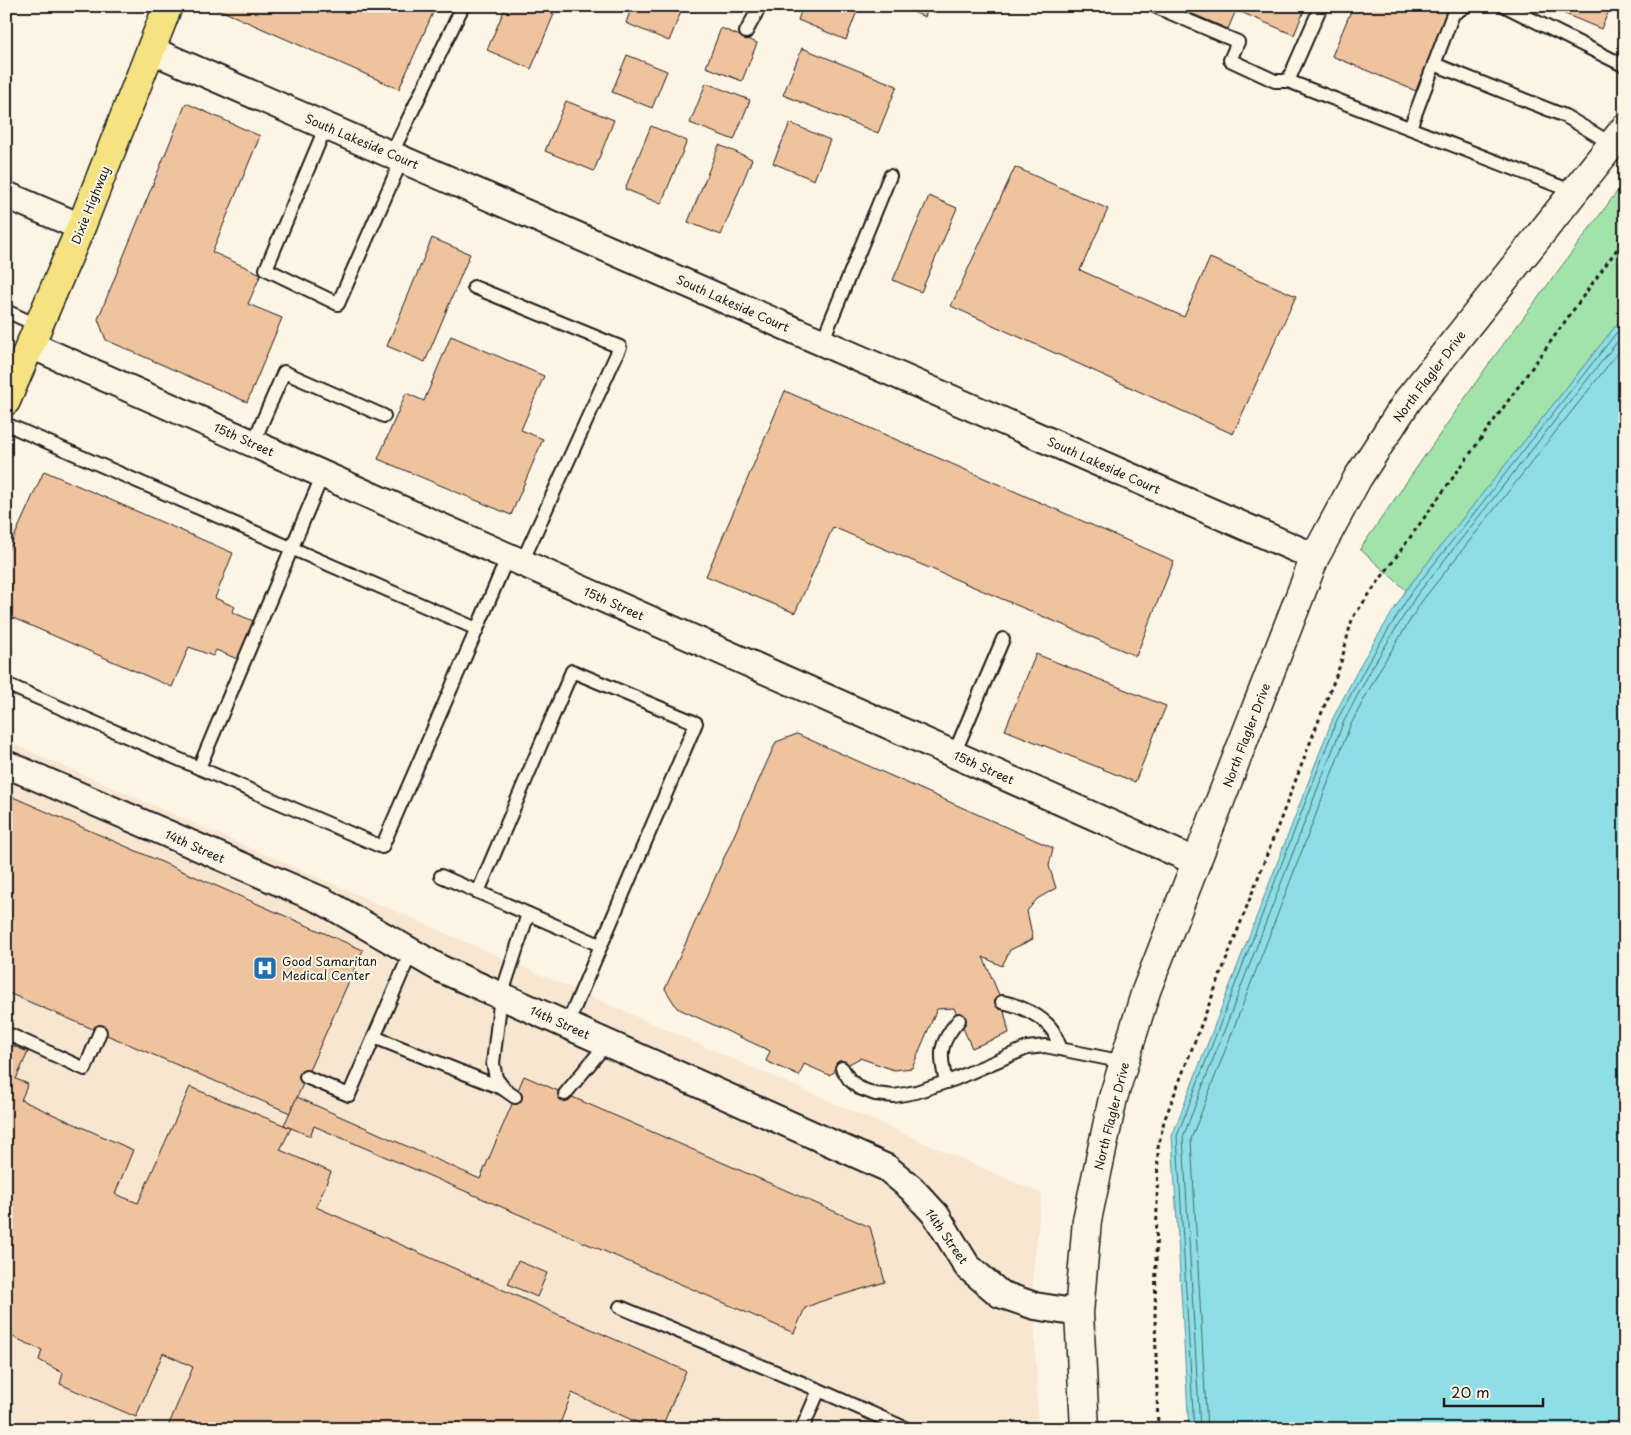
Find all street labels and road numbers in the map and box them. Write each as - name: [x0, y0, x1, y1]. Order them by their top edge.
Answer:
- street label: South Lakeside Court: [302, 109, 422, 173]
- street label: Dixie Highway: [66, 163, 114, 247]
- street label: South Lakeside Court: [674, 270, 792, 336]
- street label: North Flagler Drive: [1389, 326, 1469, 426]
- street label: 15th Street: [211, 418, 277, 460]
- street label: South Lakeside Court: [1045, 432, 1163, 498]
- street label: 15th Street: [581, 582, 647, 624]
- street label: North Flagler Drive: [1218, 680, 1274, 790]
- street label: 15th Street: [951, 746, 1017, 788]
- street label: 14th Street: [162, 825, 228, 867]
- street label: 14th Street: [527, 1001, 593, 1043]
- street label: North Flagler Drive: [1089, 1060, 1133, 1172]
- street label: 14th Street: [921, 1205, 973, 1267]

